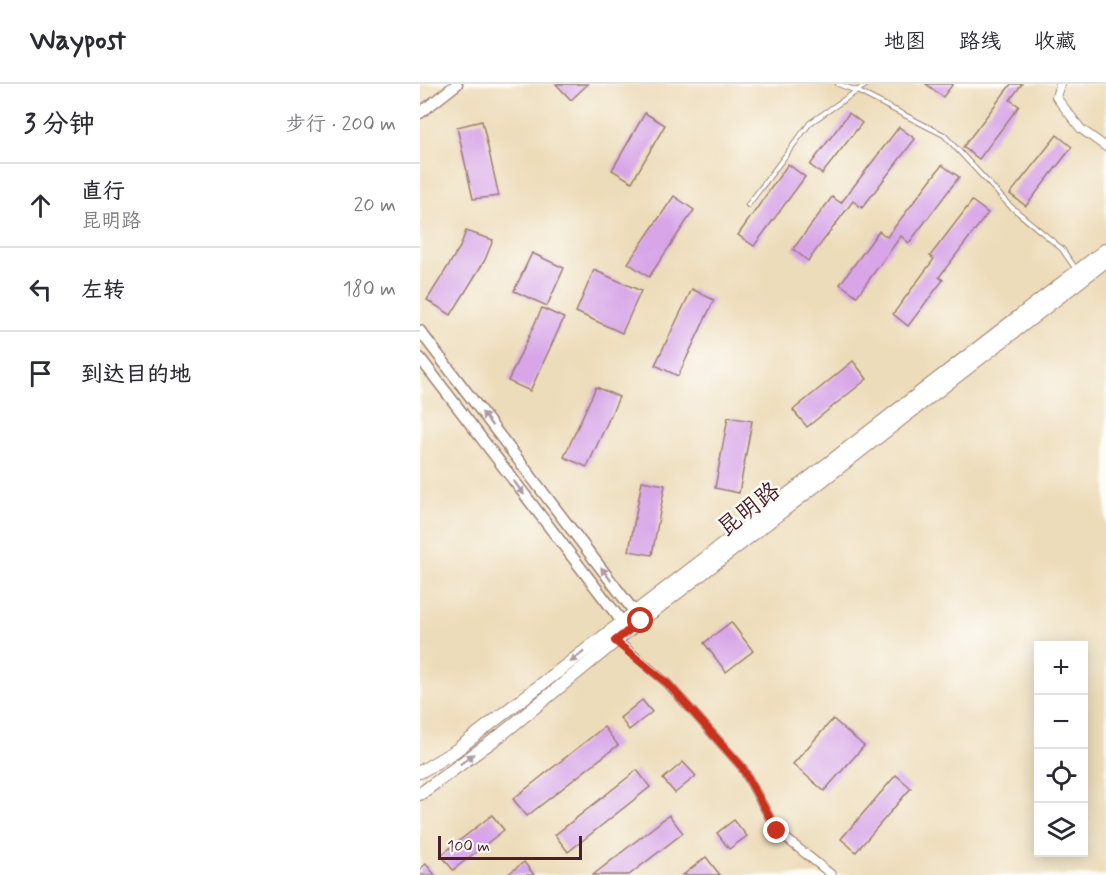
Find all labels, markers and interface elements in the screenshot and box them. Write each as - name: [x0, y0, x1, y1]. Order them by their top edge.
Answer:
- text: Waypost: [30, 23, 126, 60]
- text: 地图: [884, 28, 926, 56]
- text: 路线: [959, 28, 1001, 56]
- text: 收藏: [1034, 28, 1076, 56]
- text: 3 分钟: [24, 108, 95, 142]
- text: 步行 · 200 m: [286, 111, 396, 138]
- text: 直行: [81, 178, 125, 206]
- icon: ahead: [24, 189, 57, 222]
- text: 20 m: [353, 192, 396, 219]
- text: 昆明路: [81, 208, 141, 235]
- icon: left: [24, 273, 57, 306]
- text: 180 m: [343, 276, 396, 303]
- text: 左转: [81, 277, 125, 305]
- icon: arrive: [24, 357, 57, 390]
- text: 到达目的地: [81, 361, 191, 389]
- one-way arrow: [482, 412, 494, 427]
- street label: 昆明路: [711, 476, 787, 544]
- one-way arrow: [513, 480, 526, 496]
- one-way arrow: [600, 567, 612, 582]
- route start: [627, 607, 653, 633]
- map controls: [1034, 641, 1088, 857]
- button: +: [1034, 641, 1088, 695]
- one-way arrow: [570, 650, 585, 662]
- button: −: [1034, 695, 1088, 749]
- button: locate: [1034, 749, 1088, 803]
- one-way arrow: [459, 753, 475, 766]
- button: layers: [1034, 803, 1088, 857]
- route end: [763, 817, 789, 843]
- scale bar: [438, 833, 582, 860]
- text: 100 m: [447, 836, 490, 857]

